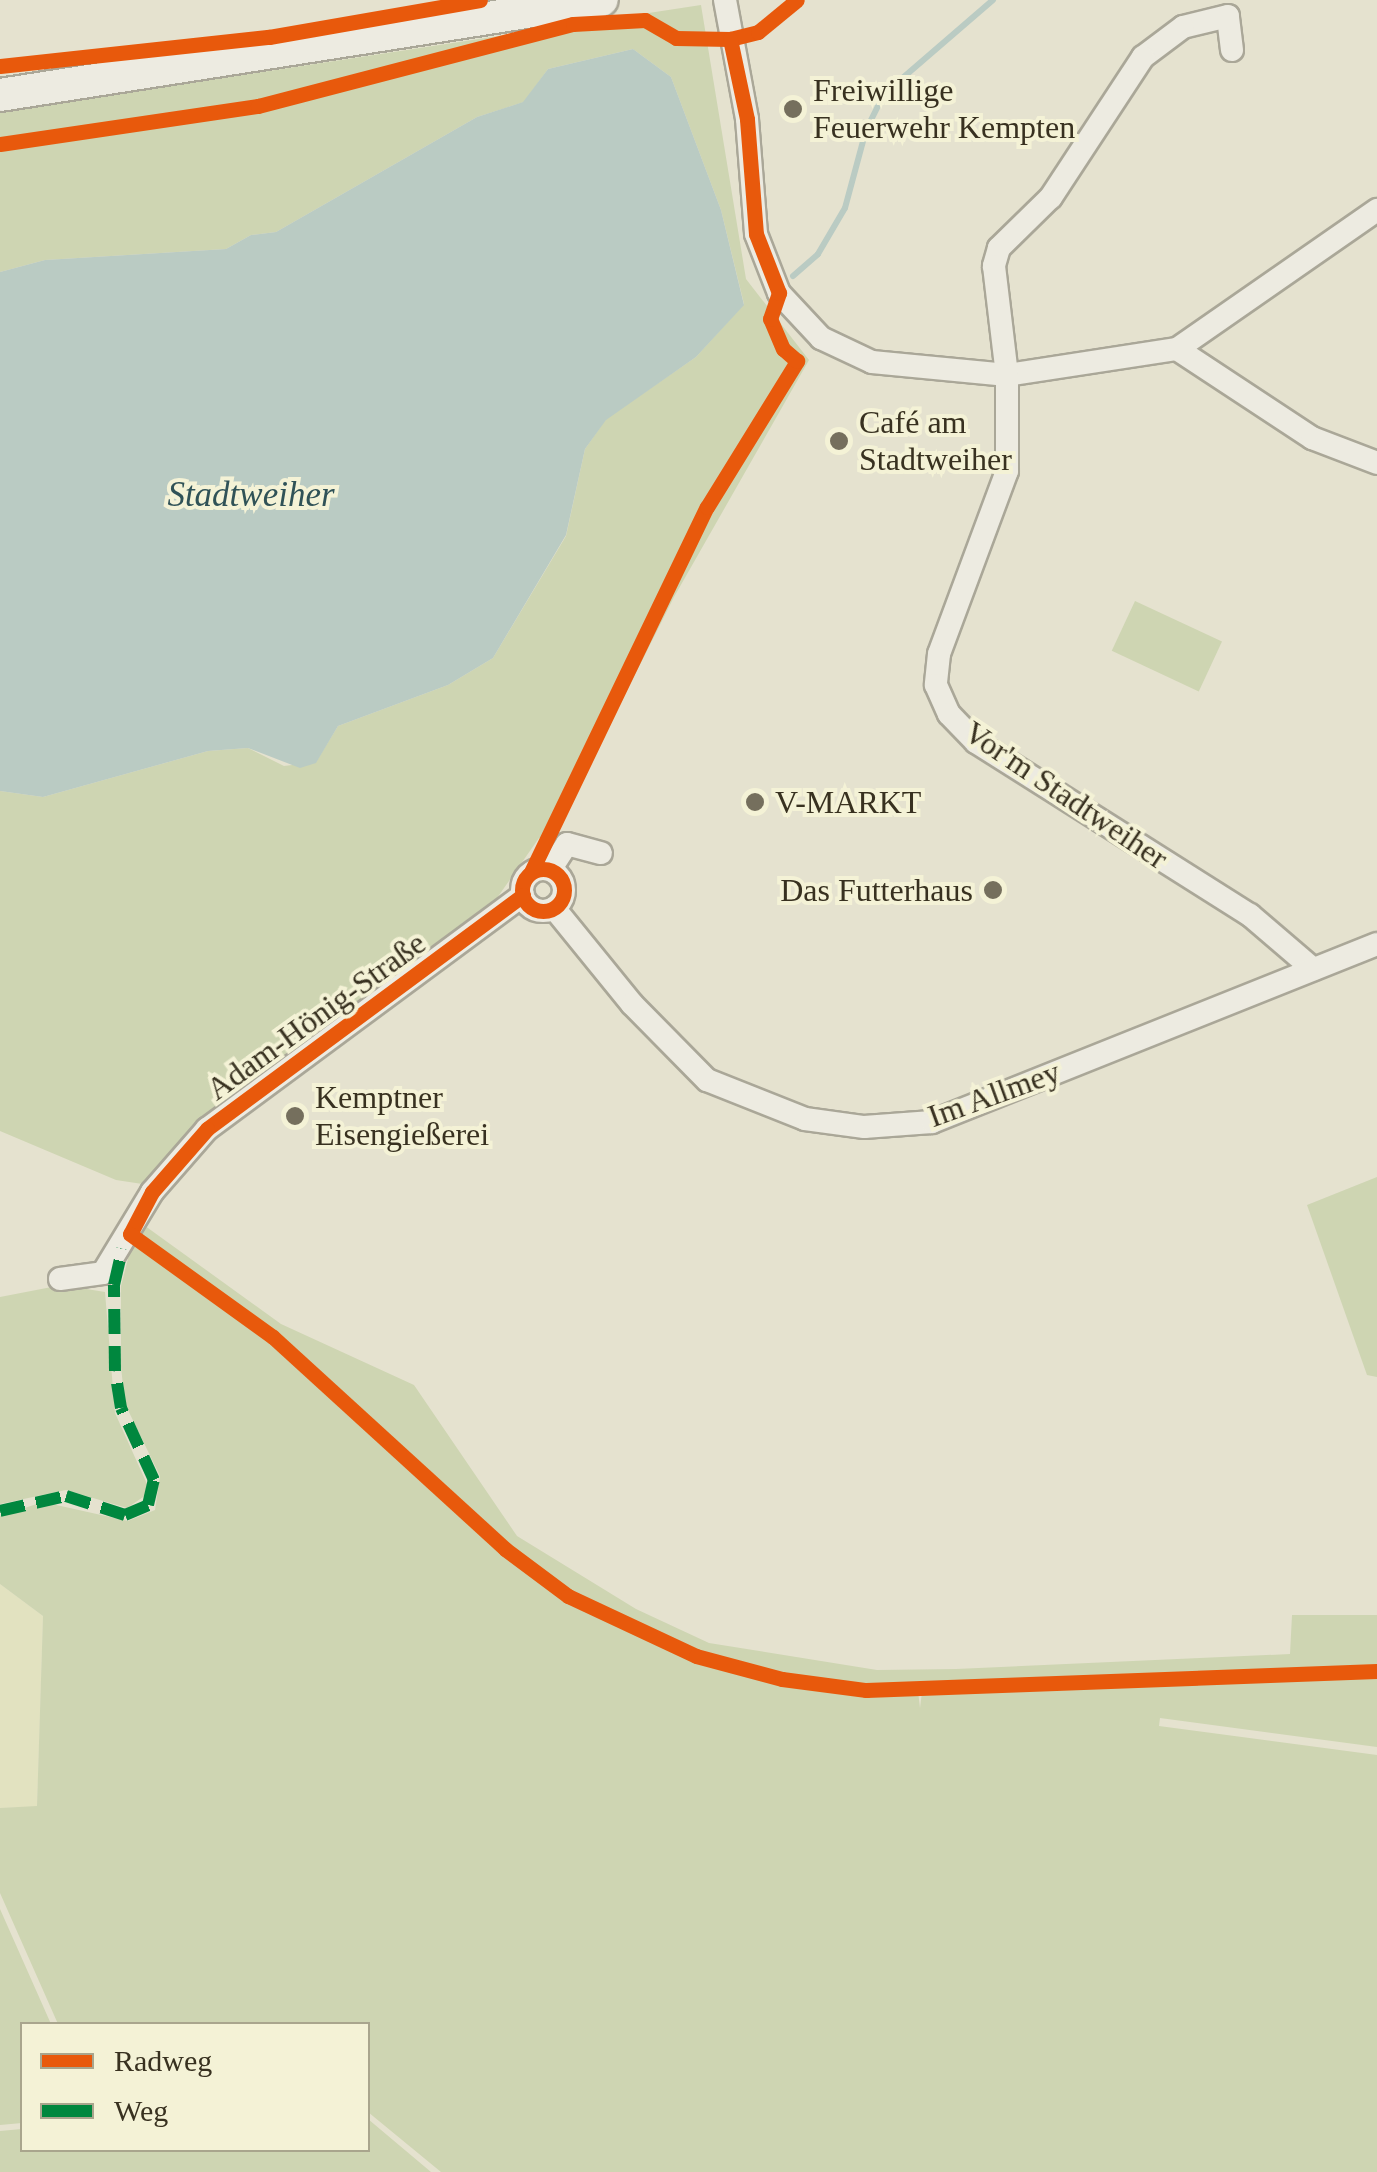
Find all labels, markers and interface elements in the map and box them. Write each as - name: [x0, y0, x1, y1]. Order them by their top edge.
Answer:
- place label: Freiwillige Feuerwehr Kempten: [813, 72, 1075, 147]
- marker: Freiwillige Feuerwehr Kempten: [782, 98, 804, 120]
- place label: Café am Stadtweiher: [859, 404, 1012, 479]
- marker: Café am Stadtweiher: [828, 430, 850, 452]
- water label: Stadtweiher: [167, 474, 335, 516]
- street label: Vor'm Stadtweiher: [957, 713, 1175, 877]
- place label: V-MARKT: [775, 783, 921, 821]
- marker: V-MARKT: [744, 791, 766, 813]
- place label: Das Futterhaus: [780, 871, 973, 909]
- marker: Das Futterhaus: [982, 879, 1004, 901]
- street label: Adam-Hönig-Straße: [199, 924, 433, 1108]
- street label: Im Allmey: [922, 1052, 1066, 1136]
- place label: Kemptner Eisengießerei: [315, 1079, 489, 1154]
- marker: Kemptner Eisengießerei: [284, 1105, 306, 1127]
- legend: [20, 2022, 370, 2152]
- text: Radweg: [114, 2044, 212, 2077]
- text: Weg: [114, 2094, 168, 2127]

